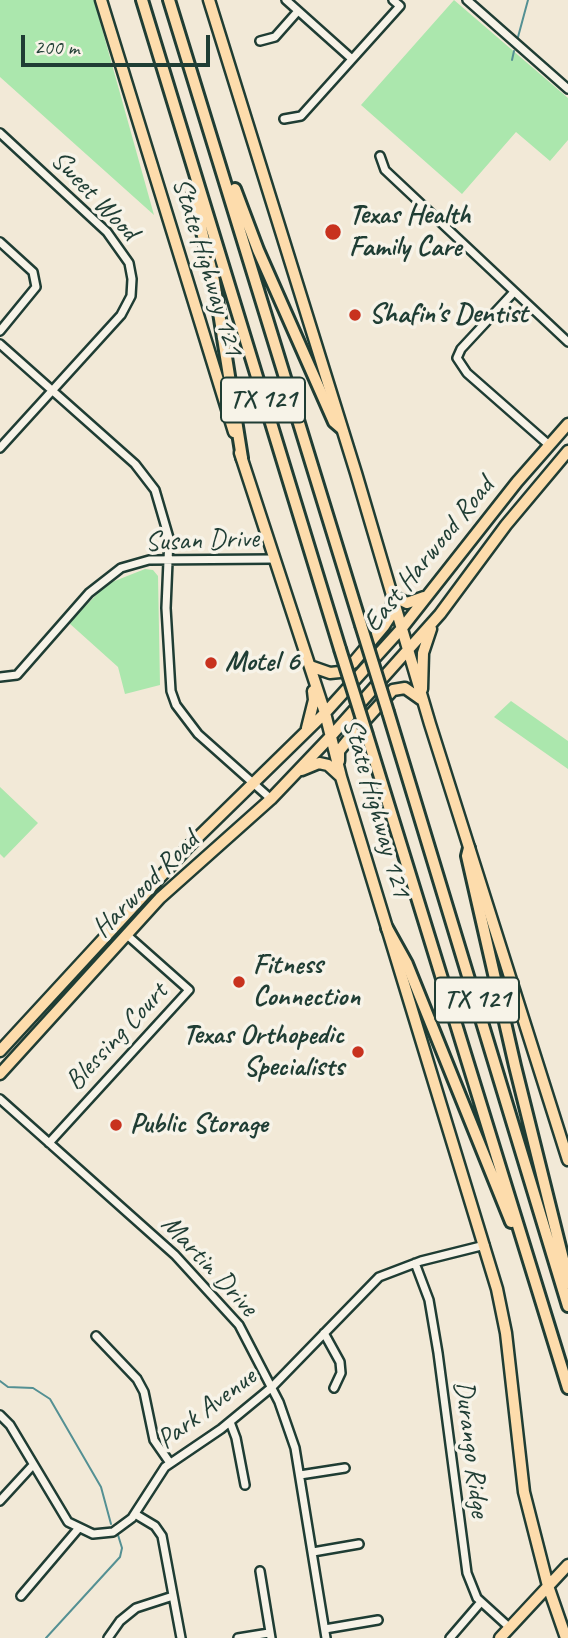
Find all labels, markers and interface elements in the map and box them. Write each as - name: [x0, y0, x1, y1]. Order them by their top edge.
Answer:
- scale bar: [24, 21, 214, 65]
- text: 200 m: [34, 34, 79, 60]
- street label: Sweet Wood: [43, 144, 145, 248]
- street label: State Highway 121: [164, 174, 250, 360]
- place label: Texas Health Family Care: [349, 199, 470, 265]
- marker: Texas Health Family Care: [323, 222, 343, 242]
- place label: Shafin's Dentist: [369, 298, 527, 332]
- marker: Shafin's Dentist: [347, 307, 363, 323]
- road number: TX 121: [221, 378, 305, 422]
- street label: East Harwood Road: [356, 471, 502, 639]
- street label: Susan Drive: [145, 522, 259, 560]
- place label: Motel 6: [225, 646, 299, 680]
- marker: Motel 6: [203, 655, 219, 671]
- street label: State Highway 121: [334, 715, 418, 901]
- street label: Harwood Road: [86, 825, 206, 945]
- place label: Fitness Connection: [253, 949, 360, 1015]
- marker: Fitness Connection: [231, 974, 247, 990]
- street label: Blessing Court: [59, 976, 175, 1098]
- road number: TX 121: [435, 978, 519, 1023]
- place label: Texas Orthopedic Specialists: [183, 1019, 344, 1085]
- marker: Texas Orthopedic Specialists: [350, 1044, 366, 1060]
- place label: Public Storage: [130, 1108, 268, 1142]
- marker: Public Storage: [108, 1117, 124, 1133]
- street label: Martin Drive: [154, 1208, 264, 1324]
- street label: Park Avenue: [151, 1361, 263, 1457]
- street label: Durango Ridge: [446, 1379, 496, 1519]

